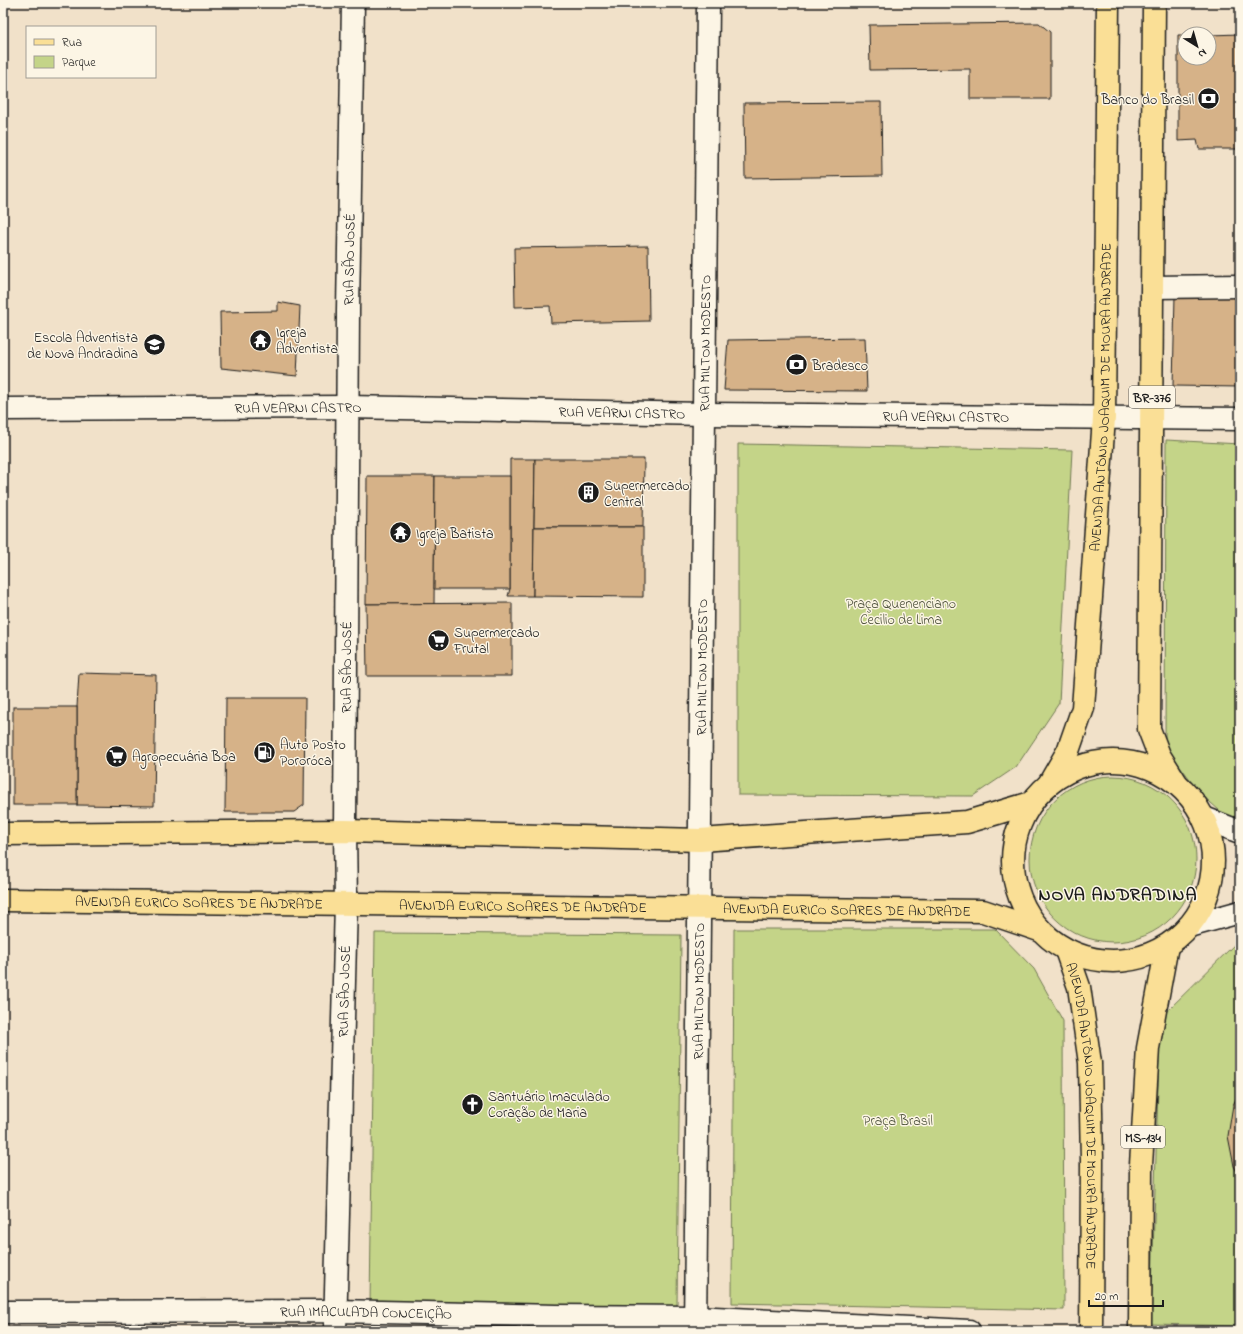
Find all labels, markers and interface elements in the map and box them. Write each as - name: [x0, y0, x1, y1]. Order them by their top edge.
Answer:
- legend: [26, 26, 156, 78]
- north arrow: [1177, 26, 1217, 66]
- text: Rua: [62, 34, 82, 52]
- text: N: [1195, 45, 1210, 62]
- text: Parque: [62, 54, 96, 72]
- bank icon: Banco do Brasil: [1196, 86, 1222, 112]
- place label: Banco do Brasil: [1100, 90, 1194, 111]
- street label: RUA SÃO JOSÉ: [339, 213, 362, 305]
- street label: AVENIDA ANTÔNIO JOAQUIM DE MOURA ANDRADE: [1085, 243, 1118, 552]
- street label: RUA MILTON MODESTO: [695, 275, 717, 411]
- place label: Igreja Adventista: [276, 323, 338, 360]
- temple icon: Igreja Adventista: [247, 327, 273, 353]
- place label: Escola Adventista de Nova Andradina: [27, 328, 138, 365]
- school or university icon: Escola Adventista de Nova Andradina: [141, 332, 167, 358]
- bank icon: Bradesco: [783, 352, 809, 378]
- place label: Bradesco: [811, 356, 868, 377]
- road number: BR-376: [1129, 386, 1175, 408]
- street label: RUA VEARNI CASTRO: [235, 398, 362, 420]
- street label: RUA VEARNI CASTRO: [558, 402, 686, 426]
- street label: RUA VEARNI CASTRO: [882, 407, 1009, 429]
- place label: Supermercado Central: [604, 476, 690, 513]
- building icon: Supermercado Central: [576, 480, 602, 506]
- temple icon: Igreja Batista: [388, 520, 414, 546]
- place label: Igreja Batista: [416, 524, 494, 546]
- park label: Praça Quenenciano Cecilio de Lima: [846, 594, 956, 631]
- street label: RUA MILTON MODESTO: [692, 599, 714, 735]
- street label: RUA SÃO JOSÉ: [337, 621, 358, 713]
- place label: Supermercado Frutal: [453, 623, 540, 660]
- supermarket icon: Supermercado Frutal: [426, 627, 452, 653]
- place label: Auto Posto Pororóca: [280, 735, 346, 772]
- fuel station icon: Auto Posto Pororóca: [252, 739, 278, 765]
- supermarket icon: Agropecuária Boa: [103, 743, 129, 769]
- place label: Agropecuária Boa: [132, 747, 236, 769]
- district label: NOVA ANDRADINA: [1038, 883, 1198, 909]
- street label: AVENIDA EURICO SOARES DE ANDRADE: [75, 892, 323, 916]
- street label: AVENIDA EURICO SOARES DE ANDRADE: [399, 895, 647, 919]
- street label: AVENIDA EURICO SOARES DE ANDRADE: [723, 899, 971, 923]
- street label: RUA MILTON MODESTO: [689, 923, 711, 1059]
- street label: RUA SÃO JOSÉ: [334, 945, 357, 1037]
- street label: AVENIDA ANTÔNIO JOAQUIM DE MOURA ANDRADE: [1059, 960, 1101, 1269]
- place label: Santuário Imaculado Coração de Maria: [488, 1087, 610, 1124]
- church icon: Santuário Imaculado Coração de Maria: [459, 1091, 485, 1117]
- park label: Praça Brasil: [863, 1111, 933, 1132]
- road number: MS-134: [1121, 1126, 1165, 1148]
- scale bar: [1089, 1282, 1163, 1308]
- text: 20 m: [1095, 1288, 1118, 1306]
- street label: RUA IMACULADA CONCEIÇÃO: [280, 1302, 452, 1326]

